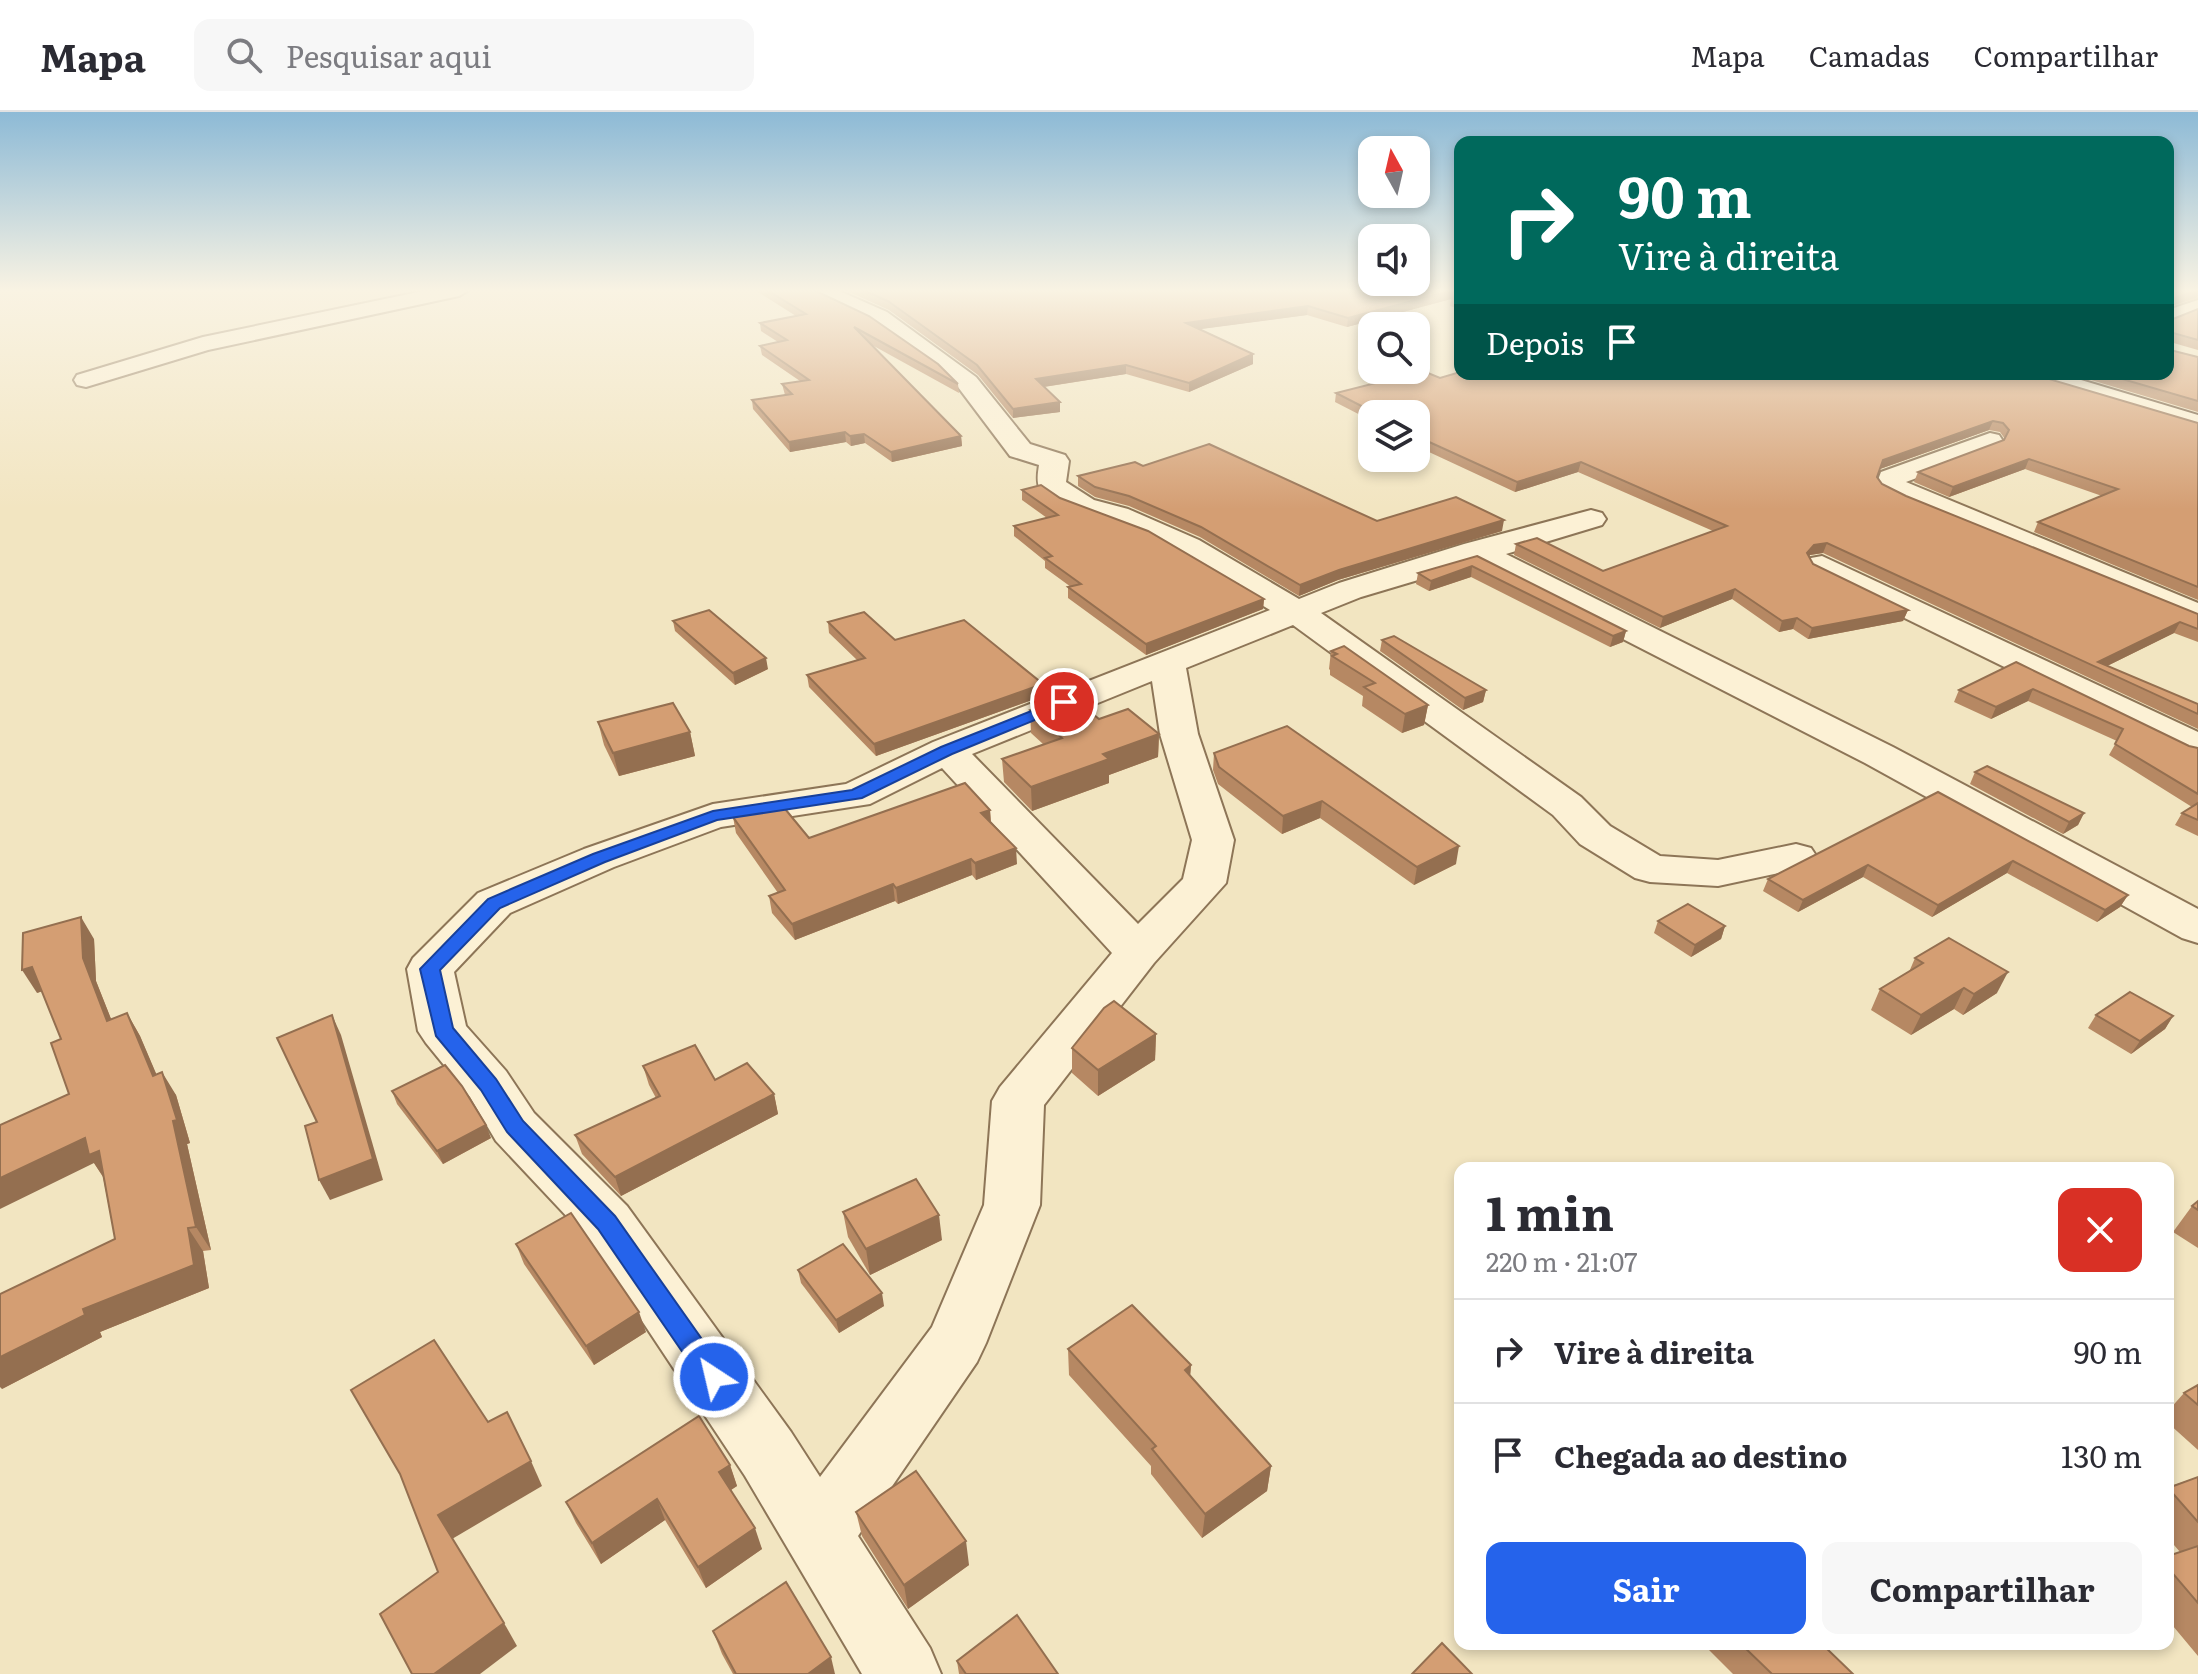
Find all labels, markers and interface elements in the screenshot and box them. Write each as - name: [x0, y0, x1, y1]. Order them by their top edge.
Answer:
- search box: [194, 19, 754, 91]
- text: Mapa: [40, 27, 146, 84]
- icon: search: [222, 33, 266, 77]
- text: Pesquisar aqui: [286, 33, 491, 77]
- text: Mapa: [1690, 34, 1765, 76]
- text: Camadas: [1809, 34, 1929, 76]
- text: Compartilhar: [1973, 34, 2158, 76]
- north arrow: [1358, 136, 1430, 208]
- map controls: [1358, 136, 1430, 472]
- text: 90 m: [1618, 152, 1752, 235]
- icon: right: [1486, 168, 1590, 272]
- button: sound: [1358, 224, 1430, 296]
- text: Vire à direita: [1618, 228, 1839, 281]
- button: search: [1358, 312, 1430, 384]
- text: Depois: [1486, 320, 1584, 364]
- icon: arrive: [1600, 320, 1644, 364]
- button: layers: [1358, 400, 1430, 472]
- pin: [1030, 668, 1098, 736]
- icon: arrive: [1042, 680, 1086, 724]
- text: 1 min: [1486, 1175, 1614, 1246]
- button: close: [2058, 1188, 2142, 1272]
- text: 220 m · 21:07: [1486, 1241, 1638, 1280]
- icon: right: [1486, 1329, 1530, 1373]
- text: Vire à direita: [1554, 1329, 1754, 1373]
- text: 90 m: [2074, 1329, 2142, 1373]
- position arrow: [672, 1335, 756, 1419]
- icon: arrive: [1486, 1433, 1530, 1477]
- text: Chegada ao destino: [1554, 1433, 1847, 1477]
- text: 130 m: [2061, 1433, 2142, 1477]
- button: Sair: [1486, 1542, 1806, 1634]
- button: Compartilhar: [1822, 1542, 2142, 1634]

